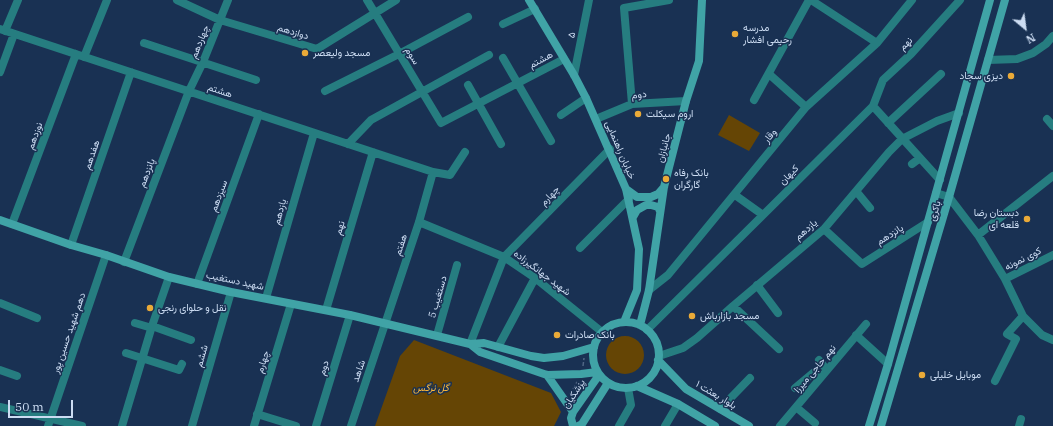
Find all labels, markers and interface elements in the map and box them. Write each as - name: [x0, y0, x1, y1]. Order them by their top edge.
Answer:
- north arrow: [1005, 8, 1045, 48]
- street label: دوازدهم: [276, 22, 310, 42]
- place label: مدرسه رحیمی افشار: [743, 22, 792, 46]
- street label: چهاردهم: [188, 24, 212, 60]
- marker: مدرسه رحیمی افشار: [730, 29, 740, 39]
- text: N: [1024, 30, 1038, 47]
- street label: ۵: [566, 31, 578, 39]
- street label: نهم: [897, 35, 915, 53]
- street label: سوم: [402, 45, 422, 67]
- place label: مسجد ولیعصر: [313, 47, 370, 59]
- marker: مسجد ولیعصر: [300, 48, 310, 58]
- street label: هشتم: [527, 49, 555, 71]
- place label: دیزى سجاد: [959, 70, 1003, 82]
- marker: دیزى سجاد: [1006, 71, 1016, 81]
- street label: هشتم: [206, 81, 234, 101]
- street label: دوم: [631, 88, 647, 102]
- place label: اروم سیکلت: [646, 108, 693, 120]
- marker: اروم سیکلت: [633, 109, 643, 119]
- street label: خیابان راهنمایی: [602, 119, 638, 181]
- street label: نوزدهم: [25, 121, 45, 151]
- street label: وقار: [761, 126, 779, 146]
- street label: جانبازان: [654, 132, 674, 164]
- street label: هفدهم: [81, 139, 103, 171]
- street label: پانزدهم: [136, 157, 158, 189]
- street label: کیهان: [777, 163, 801, 187]
- place label: بانک رفاه گارگران: [674, 167, 709, 190]
- marker: بانک رفاه گارگران: [661, 174, 671, 184]
- street label: سیزدهم: [208, 178, 230, 214]
- street label: چهارم: [538, 184, 562, 208]
- street label: یازدهم: [271, 198, 289, 226]
- street label: باکری: [926, 199, 944, 223]
- place label: دبستان رضا قلعه ای: [974, 207, 1019, 230]
- marker: دبستان رضا قلعه ای: [1022, 214, 1032, 224]
- street label: یازدهم: [792, 217, 820, 243]
- street label: نهم: [332, 219, 348, 237]
- street label: پانزدهم: [874, 222, 906, 248]
- street label: هفتم: [392, 233, 410, 257]
- street label: کوی نمونه: [1003, 245, 1043, 273]
- street label: شهید جهانگیرزاده: [511, 248, 573, 298]
- street label: شهید دستغیب: [205, 269, 265, 293]
- street label: دستغیب 5: [426, 275, 450, 319]
- street label: دهم شهید حسین پور: [50, 291, 88, 375]
- place label: نقل و حلوای رنجی: [158, 302, 227, 314]
- marker: نقل و حلوای رنجی: [145, 303, 155, 313]
- place label: مسجد بازارباش: [700, 310, 759, 322]
- marker: مسجد بازارباش: [687, 311, 697, 321]
- place label: بانک صادرات: [565, 329, 615, 341]
- marker: بانک صادرات: [552, 330, 562, 340]
- street label: نهم حاجی میرزا: [791, 342, 839, 396]
- street label: ششم: [193, 343, 211, 369]
- street label: چهارم: [254, 349, 272, 375]
- street label: شاهد: [350, 358, 368, 384]
- street label: دوم: [316, 359, 332, 377]
- place label: موبایل خلیلی: [930, 369, 981, 381]
- marker: موبایل خلیلی: [917, 370, 927, 380]
- street label: پزشکیان: [560, 377, 588, 411]
- street label: بلوار بعثت ۱: [693, 378, 739, 412]
- park label: گل نرگس: [413, 382, 449, 394]
- scale bar: [10, 392, 75, 418]
- text: 50 m: [15, 399, 44, 414]

